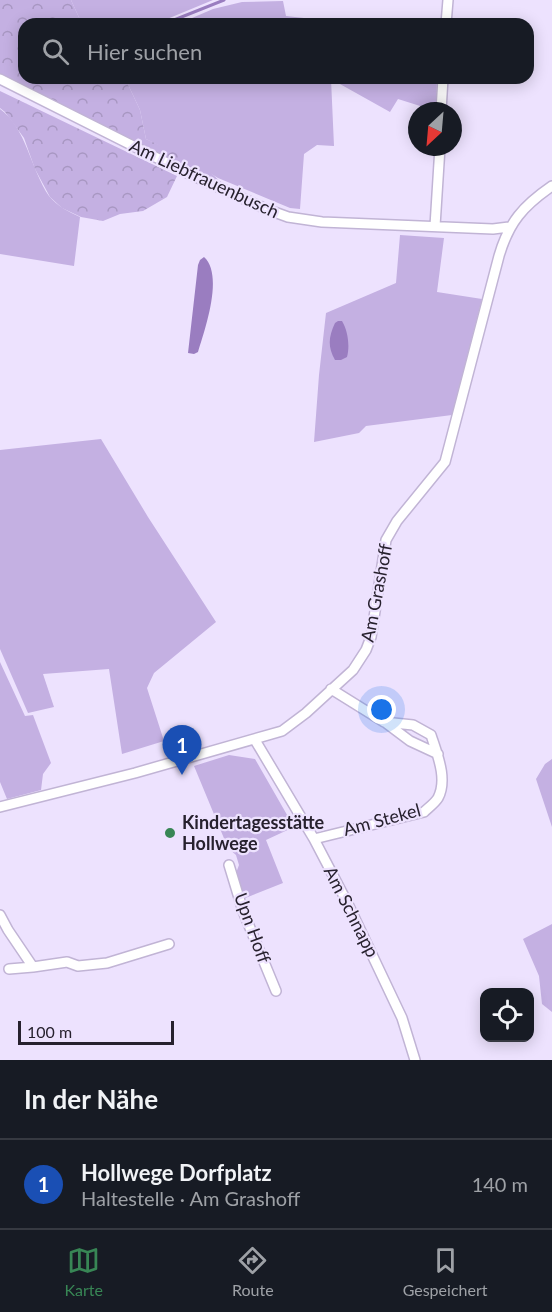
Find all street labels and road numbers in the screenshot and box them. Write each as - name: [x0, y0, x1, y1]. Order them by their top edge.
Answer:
- street label: Am Liebfrauenbusch: [126, 134, 283, 222]
- street label: Am Grashoff: [356, 542, 396, 644]
- street label: Am Stekel: [341, 798, 423, 840]
- street label: Am Schnapp: [320, 862, 384, 961]
- street label: Upn Hoff: [230, 890, 276, 966]

